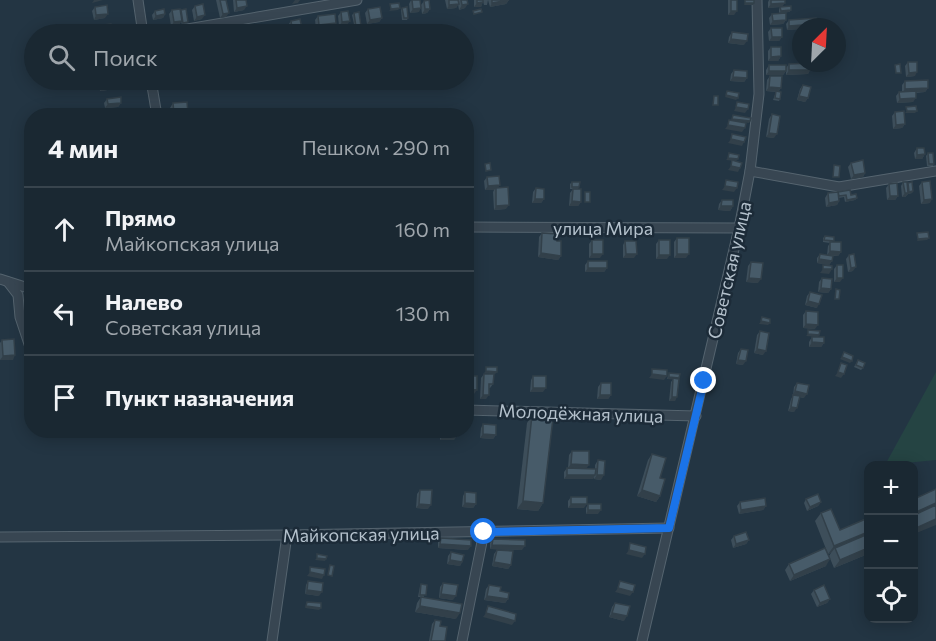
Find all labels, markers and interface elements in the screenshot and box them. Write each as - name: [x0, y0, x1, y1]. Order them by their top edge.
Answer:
- north arrow: [792, 18, 846, 72]
- search box: [24, 24, 474, 90]
- icon: search: [45, 41, 78, 74]
- text: Поиск: [93, 44, 158, 71]
- text: 4 мин: [48, 132, 118, 163]
- text: Пешком · 290 m: [302, 135, 450, 159]
- street label: Советская улица: [702, 199, 756, 341]
- text: Прямо: [105, 204, 176, 231]
- icon: ahead: [48, 213, 81, 246]
- text: 160 m: [395, 217, 450, 241]
- street label: улица Мира: [553, 217, 653, 239]
- text: Майкопская улица: [105, 231, 279, 255]
- text: Налево: [105, 288, 183, 315]
- icon: left: [48, 297, 81, 330]
- text: 130 m: [396, 301, 450, 325]
- text: Советская улица: [105, 315, 261, 339]
- route end: [690, 367, 716, 393]
- icon: arrive: [48, 381, 81, 414]
- text: Пункт назначения: [105, 384, 294, 411]
- street label: Молодёжная улица: [498, 399, 664, 427]
- map controls: [864, 461, 918, 623]
- button: +: [864, 461, 918, 515]
- button: −: [864, 515, 918, 569]
- route start: [470, 518, 496, 544]
- street label: Майкопская улица: [282, 522, 440, 546]
- button: locate: [864, 569, 918, 623]

